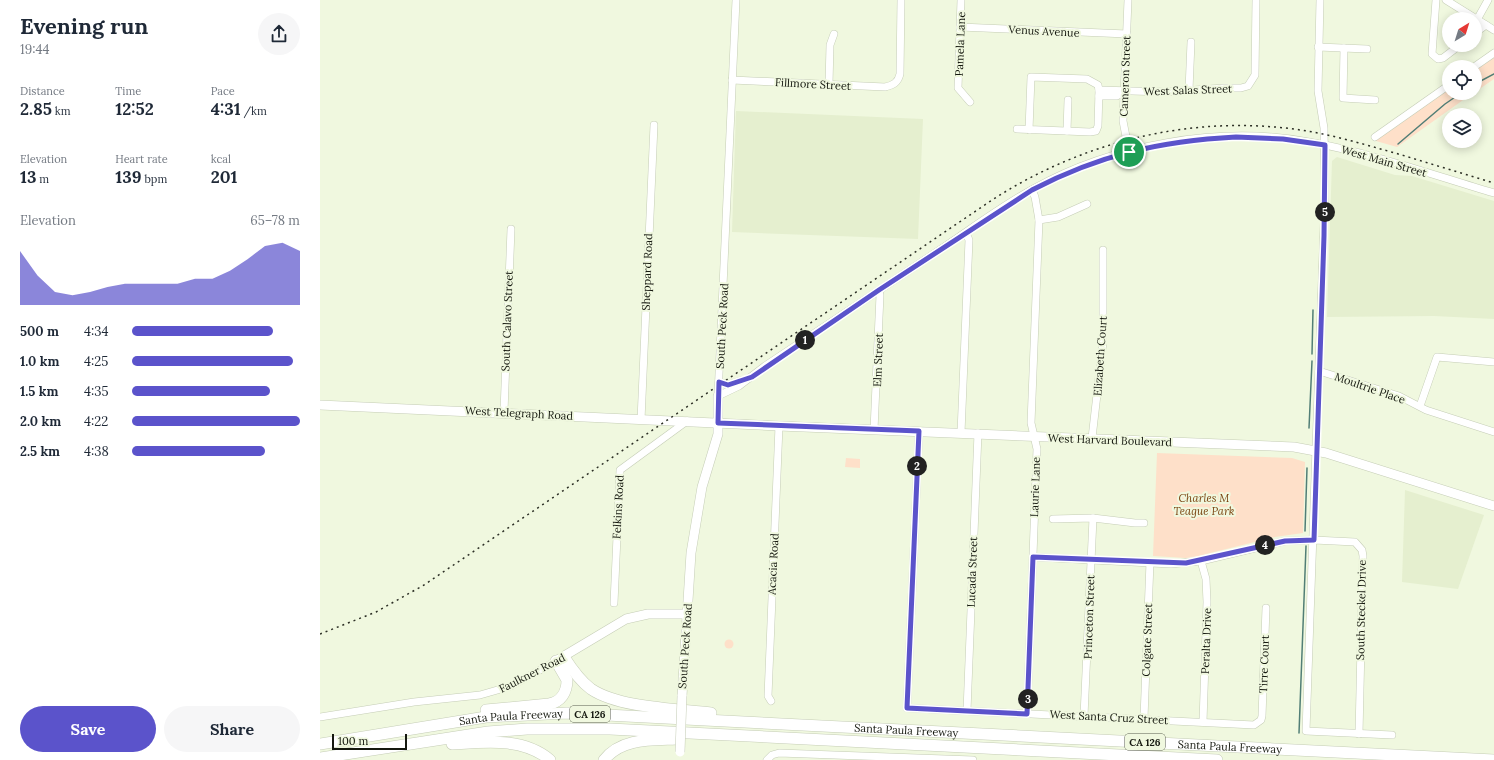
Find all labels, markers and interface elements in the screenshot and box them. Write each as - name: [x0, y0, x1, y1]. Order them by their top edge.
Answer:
- street label: Pamela Lane: [952, 11, 968, 76]
- text: Evening run: [20, 12, 148, 40]
- north arrow: [1442, 12, 1482, 52]
- map controls: [1442, 12, 1482, 148]
- button: share: [258, 13, 300, 55]
- street label: Venus Avenue: [1007, 22, 1080, 40]
- street label: Cameron Street: [1117, 35, 1133, 117]
- text: 19:44: [20, 41, 50, 58]
- button: locate: [1442, 60, 1482, 100]
- street label: Fillmore Street: [775, 75, 852, 93]
- street label: West Salas Street: [1144, 81, 1233, 99]
- text: Distance: [20, 84, 65, 98]
- text: Time: [115, 84, 141, 98]
- text: Pace: [211, 84, 235, 98]
- text: 2.85: [20, 98, 52, 120]
- text: 12:52: [115, 98, 154, 120]
- text: 4:31: [211, 98, 241, 120]
- text: km: [52, 104, 71, 118]
- text: /km: [241, 104, 267, 118]
- button: layers: [1442, 108, 1482, 148]
- pin: [1112, 135, 1146, 169]
- icon: arrive: [1118, 141, 1140, 163]
- street label: West Main Street: [1340, 142, 1429, 180]
- text: Elevation: [20, 152, 67, 166]
- text: Heart rate: [115, 152, 168, 166]
- text: kcal: [211, 152, 231, 166]
- text: 13: [20, 166, 36, 188]
- text: 139: [115, 166, 142, 188]
- text: 201: [211, 166, 237, 188]
- text: m: [36, 172, 49, 186]
- text: bpm: [142, 172, 167, 186]
- pin: 5: [1315, 202, 1335, 222]
- text: 5: [1322, 205, 1328, 219]
- text: Elevation: [20, 212, 76, 229]
- text: 65–78 m: [250, 212, 300, 229]
- street label: Sheppard Road: [639, 233, 655, 311]
- street label: South Calavo Street: [498, 270, 516, 372]
- street label: South Peck Road: [713, 282, 731, 369]
- street label: Elizabeth Court: [1090, 315, 1110, 396]
- text: 500 m: [20, 323, 59, 340]
- text: 4:34: [84, 323, 109, 340]
- pin: 1: [795, 330, 815, 350]
- street label: Elm Street: [870, 332, 886, 387]
- text: 1: [803, 333, 807, 347]
- text: 1.0 km: [20, 353, 59, 370]
- text: 4:25: [84, 353, 108, 370]
- street label: Moultrie Place: [1333, 369, 1407, 407]
- text: 1.5 km: [20, 383, 58, 400]
- text: 4:35: [84, 383, 109, 400]
- street label: West Telegraph Road: [465, 403, 574, 423]
- text: 2.0 km: [20, 413, 61, 430]
- text: 4:22: [84, 413, 108, 430]
- street label: West Harvard Boulevard: [1048, 431, 1173, 449]
- text: 2.5 km: [20, 443, 60, 460]
- text: 4:38: [84, 443, 109, 460]
- pin: 2: [907, 456, 927, 476]
- street label: Laurie Lane: [1027, 457, 1043, 517]
- text: 2: [914, 459, 920, 473]
- street label: Felkins Road: [609, 474, 627, 539]
- park label: Charles M Teague Park: [1173, 491, 1235, 518]
- street label: Acacia Road: [764, 533, 782, 596]
- pin: 4: [1255, 535, 1275, 555]
- street label: Lucada Street: [964, 536, 980, 608]
- text: 4: [1262, 538, 1268, 552]
- street label: South Steckel Drive: [1353, 560, 1369, 660]
- street label: Princeton Street: [1081, 574, 1097, 659]
- street label: South Peck Road: [675, 602, 695, 689]
- street label: Colgate Street: [1139, 602, 1155, 677]
- street label: Peralta Drive: [1198, 608, 1214, 674]
- street label: Tirre Court: [1256, 634, 1272, 693]
- street label: Faulkner Road: [497, 650, 568, 696]
- pin: 3: [1018, 689, 1038, 709]
- text: 3: [1025, 692, 1031, 706]
- button: Save: [20, 706, 156, 752]
- button: Share: [164, 706, 300, 752]
- street label: Santa Paula Freeway: [458, 706, 563, 728]
- road number: CA 126: [570, 706, 610, 722]
- street label: West Santa Cruz Street: [1049, 707, 1169, 727]
- street label: Santa Paula Freeway: [854, 721, 959, 740]
- scale bar: [332, 732, 407, 751]
- text: 100 m: [338, 734, 368, 748]
- road number: CA 126: [1125, 734, 1165, 750]
- street label: Santa Paula Freeway: [1177, 737, 1282, 756]

